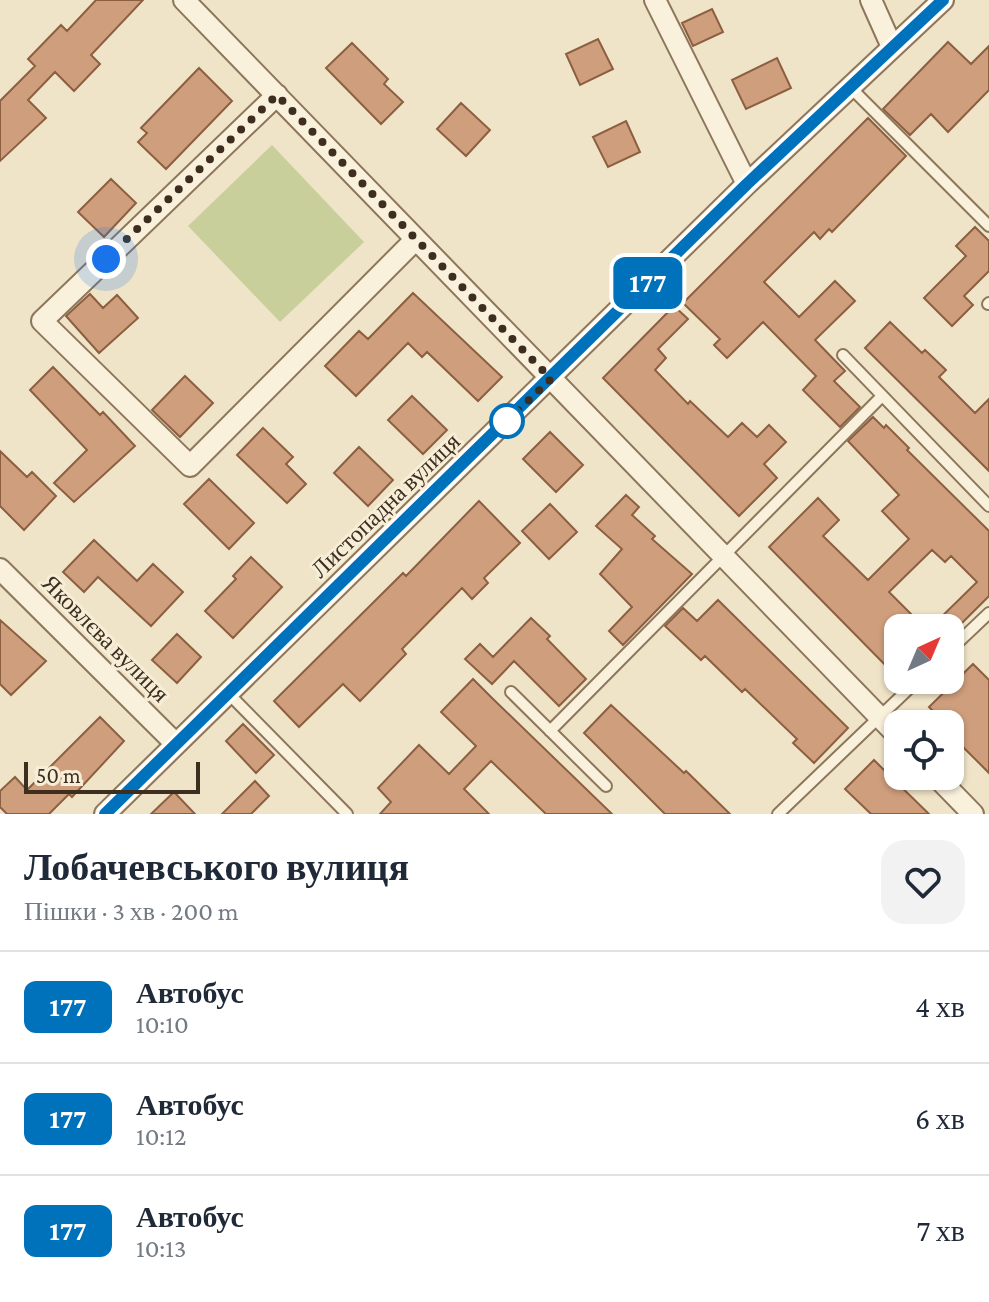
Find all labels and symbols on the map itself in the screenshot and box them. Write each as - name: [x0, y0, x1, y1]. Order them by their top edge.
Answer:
- your location: [86, 239, 126, 279]
- line badge: 177: [602, 257, 694, 309]
- unlabelled marker: [490, 404, 524, 438]
- street label: Листопадна вулиця: [305, 427, 465, 583]
- street label: Яковлєва вулиця: [37, 569, 175, 707]
- north arrow: [884, 614, 964, 694]
- scale bar: [24, 758, 200, 794]

